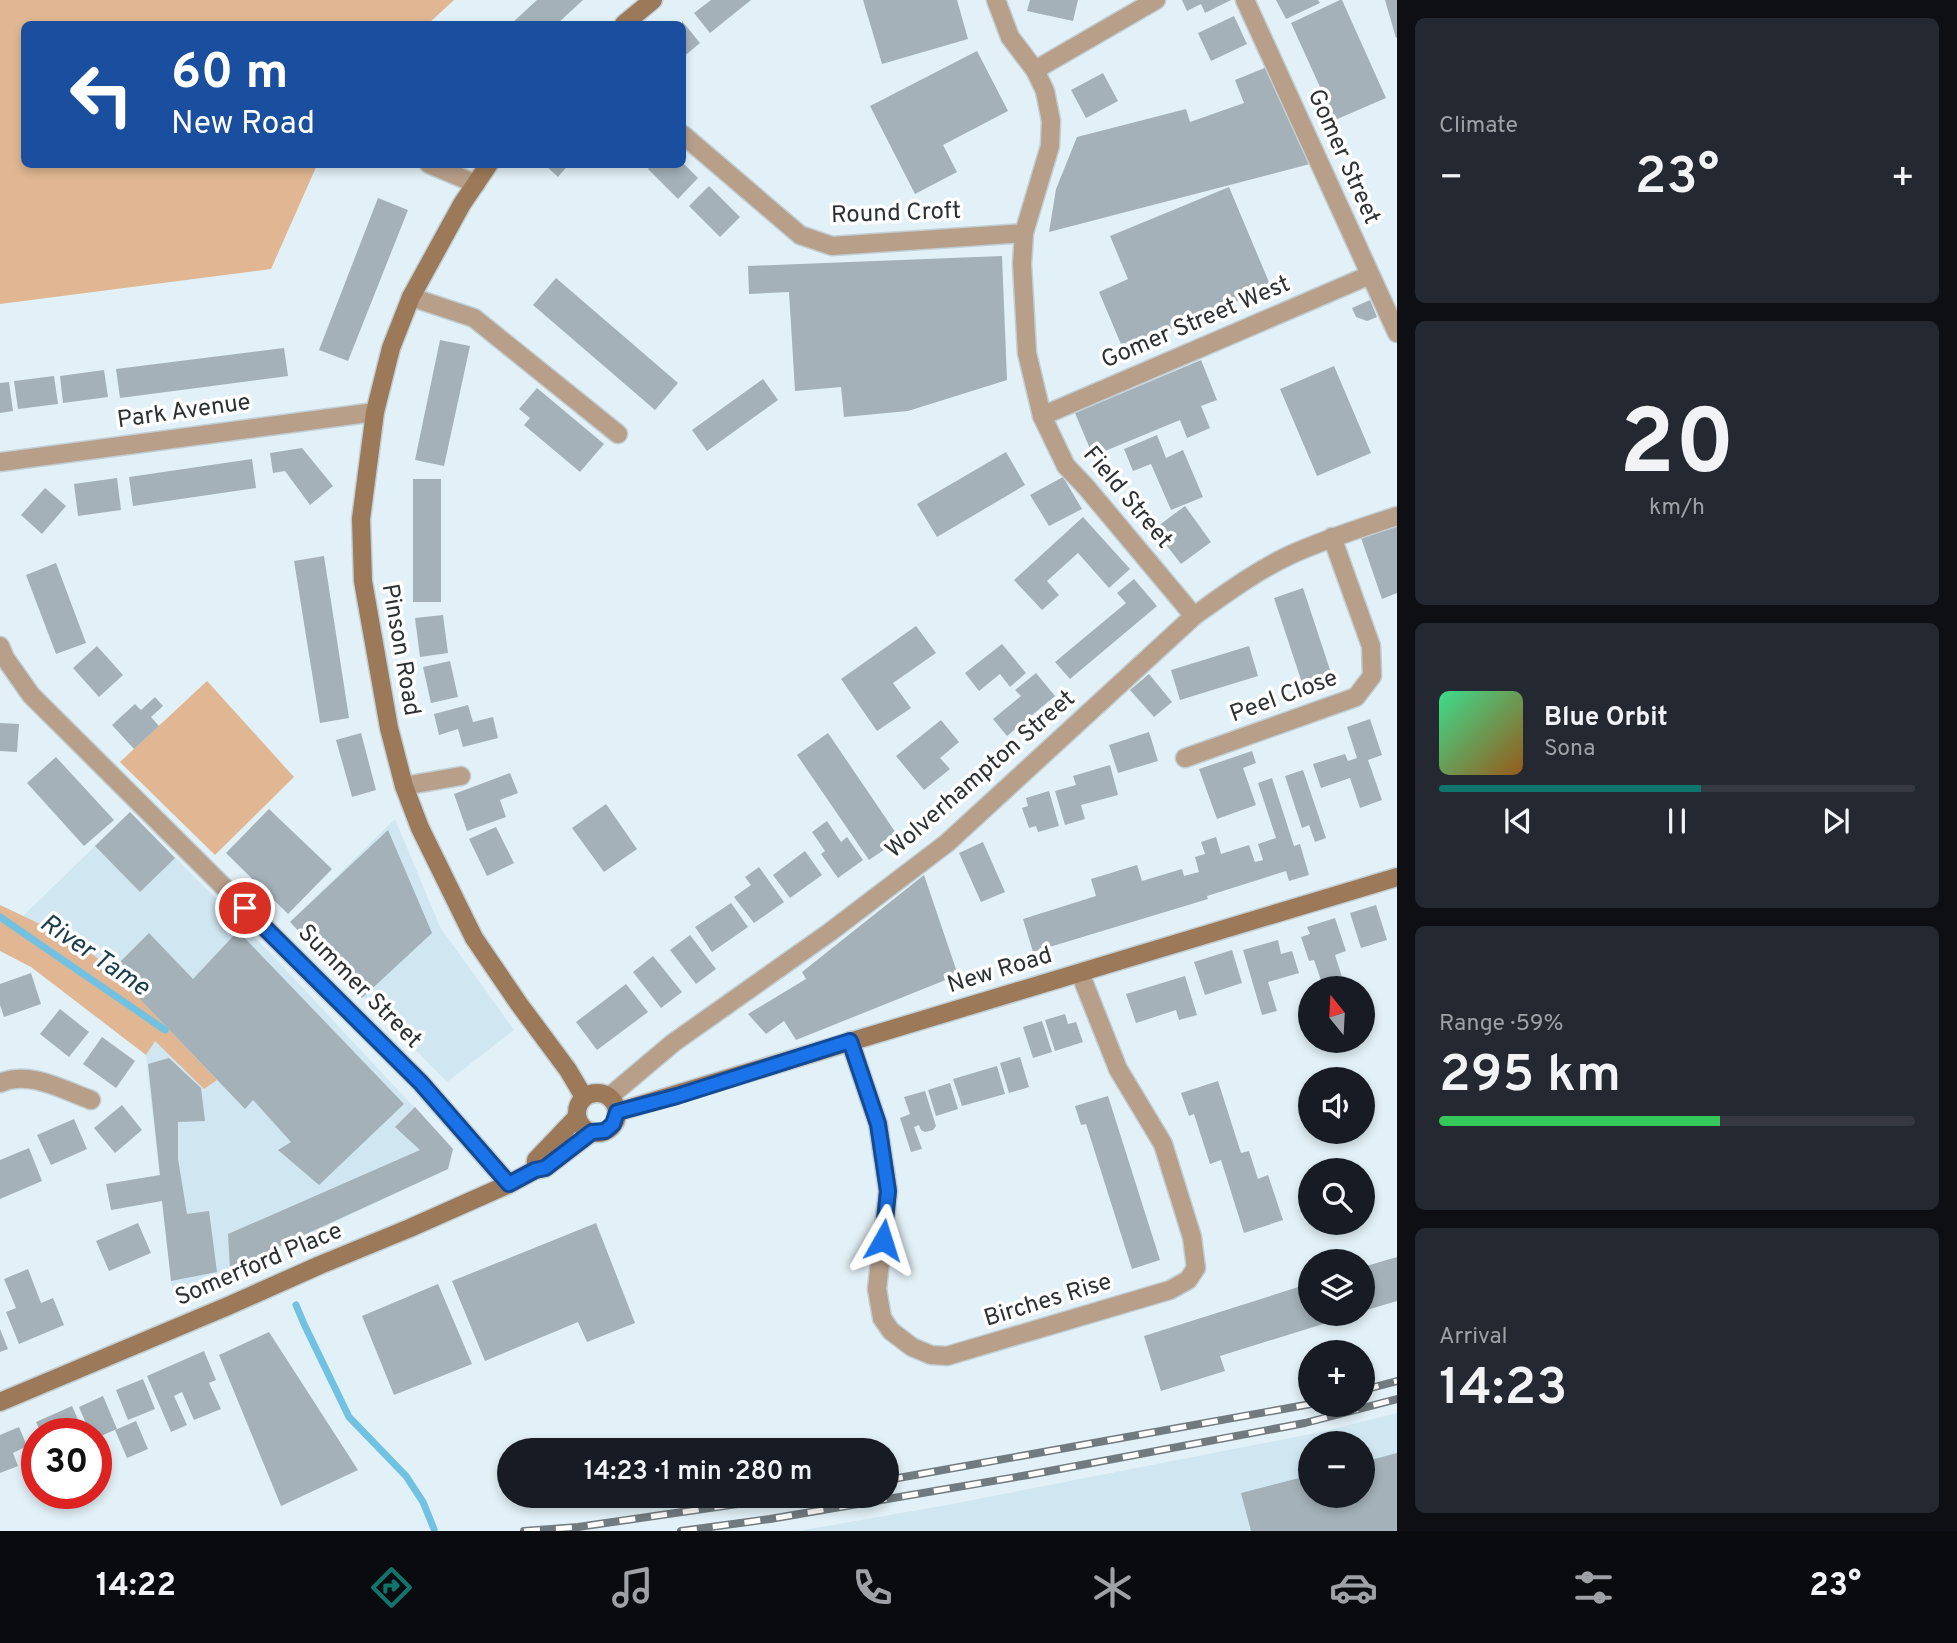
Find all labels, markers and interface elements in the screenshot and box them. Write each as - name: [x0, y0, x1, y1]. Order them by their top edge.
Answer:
- text: 60 m: [171, 44, 289, 106]
- icon: left: [56, 49, 147, 140]
- street label: Gomer Street: [1300, 85, 1386, 229]
- text: New Road: [171, 105, 315, 145]
- text: Climate: [1439, 112, 1518, 141]
- text: 23°: [1635, 146, 1719, 212]
- text: −: [1439, 155, 1464, 204]
- text: +: [1890, 155, 1915, 204]
- street label: Round Croft: [830, 197, 962, 231]
- street label: Gomer Street West: [1097, 270, 1295, 376]
- street label: Park Avenue: [115, 388, 253, 436]
- text: 20: [1619, 391, 1735, 506]
- street label: Field Street: [1076, 441, 1178, 555]
- text: km/h: [1649, 494, 1705, 523]
- street label: Pinson Road: [374, 582, 426, 718]
- street label: Peel Close: [1226, 664, 1342, 730]
- street label: Wolverhampton Street: [880, 684, 1082, 866]
- text: Blue Orbit: [1544, 702, 1668, 735]
- text: Sona: [1544, 735, 1595, 764]
- icon: previous: [1499, 802, 1537, 840]
- icon: pause: [1658, 802, 1696, 840]
- icon: next: [1817, 802, 1855, 840]
- pin: [215, 878, 275, 938]
- icon: arrive: [226, 889, 264, 927]
- water label: River Tame: [33, 907, 156, 1005]
- street label: Summer Street: [291, 919, 427, 1055]
- street label: New Road: [944, 941, 1056, 1001]
- north arrow: [1298, 976, 1376, 1054]
- map controls: [1298, 976, 1375, 1508]
- text: Range · 59%: [1439, 1010, 1564, 1039]
- text: 295 km: [1439, 1044, 1621, 1110]
- button: sound: [1298, 1067, 1375, 1144]
- button: search: [1298, 1158, 1375, 1235]
- position arrow: [846, 1203, 920, 1277]
- street label: Somerford Place: [171, 1216, 347, 1314]
- button: layers: [1298, 1249, 1375, 1326]
- street label: Birches Rise: [980, 1267, 1116, 1335]
- text: Arrival: [1439, 1323, 1508, 1352]
- button: +: [1298, 1340, 1375, 1417]
- text: 14:23: [1439, 1357, 1567, 1423]
- speed limit sign: 30: [21, 1418, 112, 1509]
- button: −: [1298, 1431, 1375, 1508]
- text: 14:23 · 1 min · 280 m: [584, 1456, 812, 1489]
- icon: directions: [367, 1563, 416, 1612]
- icon: music: [608, 1563, 657, 1612]
- icon: phone: [848, 1563, 897, 1612]
- icon: climate: [1088, 1563, 1137, 1612]
- icon: car: [1329, 1563, 1378, 1612]
- icon: filters: [1569, 1563, 1618, 1612]
- text: 14:22: [96, 1567, 176, 1607]
- text: 23°: [1809, 1567, 1861, 1607]

